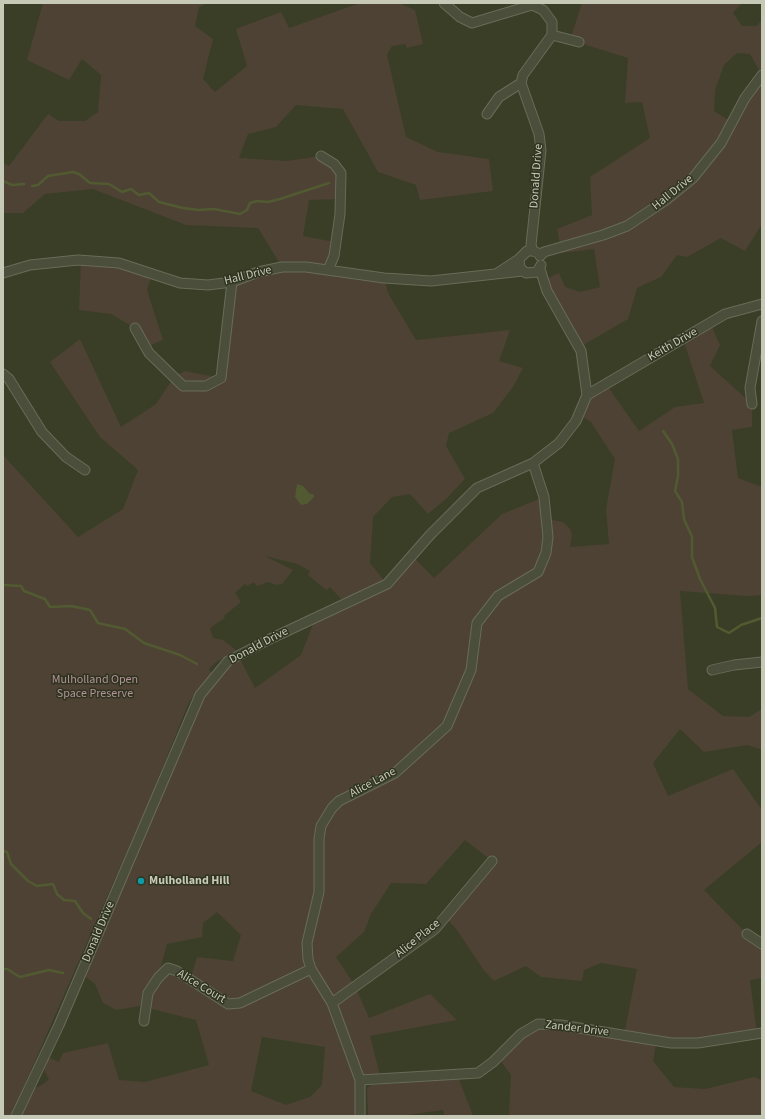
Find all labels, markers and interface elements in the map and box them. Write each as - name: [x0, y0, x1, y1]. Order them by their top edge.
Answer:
- street label: Donald Drive: [528, 143, 546, 209]
- street label: Hall Drive: [650, 172, 696, 214]
- street label: Hall Drive: [223, 263, 273, 289]
- street label: Keith Drive: [646, 325, 700, 365]
- street label: Donald Drive: [227, 624, 291, 668]
- park label: Mulholland Open Space Preserve: [52, 673, 138, 701]
- street label: Alice Lane: [347, 765, 399, 801]
- place label: Mulholland Hill: [149, 874, 229, 888]
- marker: Mulholland Hill: [136, 876, 146, 886]
- street label: Donald Drive: [80, 899, 118, 965]
- street label: Alice Place: [393, 917, 443, 961]
- street label: Alice Court: [174, 967, 228, 1007]
- street label: Zander Drive: [544, 1018, 610, 1040]

